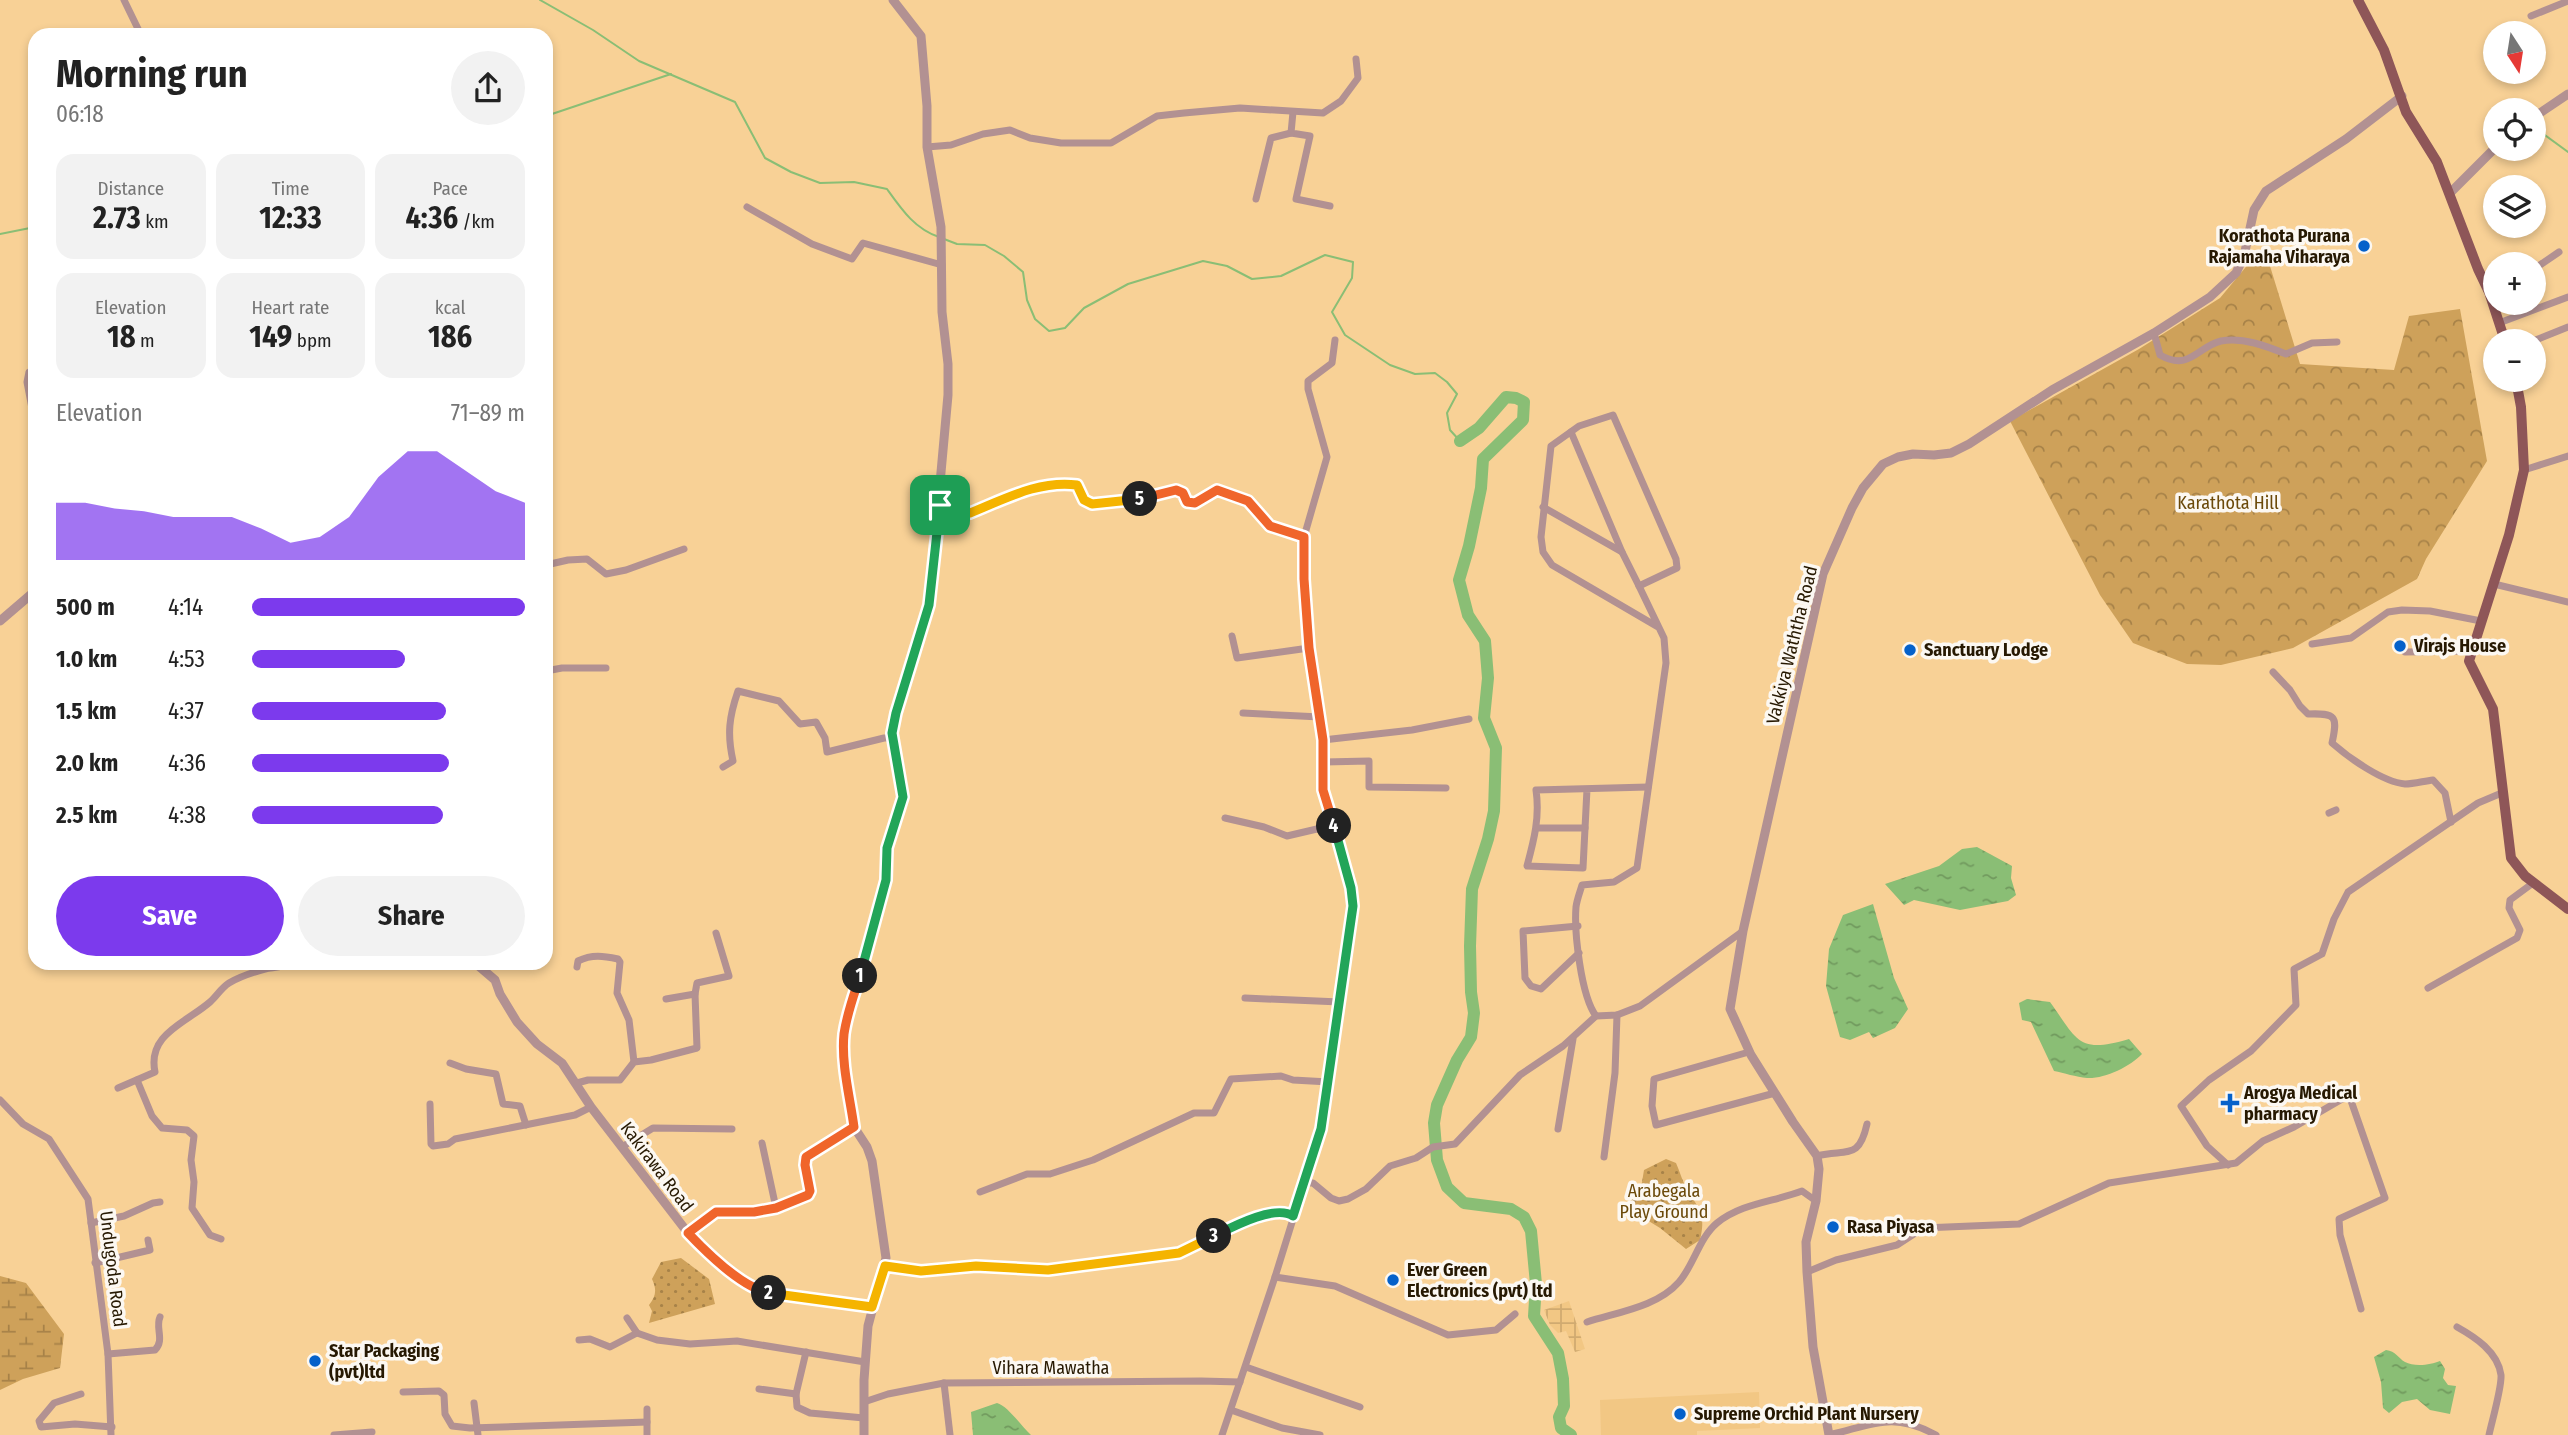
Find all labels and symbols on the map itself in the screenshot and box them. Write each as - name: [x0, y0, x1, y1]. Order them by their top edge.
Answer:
- north arrow: [2483, 21, 2546, 84]
- place label: Korathota Purana Rajamaha Viharaya: [2208, 225, 2350, 268]
- marker: Korathota Purana Rajamaha Viharaya: [2356, 238, 2372, 254]
- pin: [910, 475, 970, 535]
- pin: 5: [1122, 482, 1158, 516]
- park label: Karathota Hill: [2177, 492, 2279, 514]
- street label: Vakkiya Waththa Road: [1762, 564, 1822, 726]
- place label: Virajs House: [2413, 635, 2506, 657]
- marker: Virajs House: [2392, 638, 2408, 654]
- place label: Sanctuary Lodge: [1924, 639, 2048, 661]
- marker: Sanctuary Lodge: [1902, 642, 1918, 658]
- pin: 4: [1316, 808, 1352, 844]
- pin: 1: [842, 958, 878, 993]
- place label: Arogya Medical pharmacy: [2243, 1082, 2357, 1125]
- marker: Arogya Medical pharmacy: [2222, 1095, 2238, 1111]
- street label: Kakirawa Road: [616, 1117, 698, 1217]
- park label: Arabegala Play Ground: [1620, 1180, 1708, 1223]
- street label: Undugoda Road: [95, 1210, 131, 1328]
- place label: Rasa Piyasa: [1847, 1216, 1935, 1238]
- pin: 3: [1196, 1218, 1232, 1254]
- marker: Rasa Piyasa: [1825, 1219, 1841, 1235]
- place label: Ever Green Electronics (pvt) ltd: [1407, 1259, 1552, 1302]
- marker: Ever Green Electronics (pvt) ltd: [1385, 1272, 1401, 1288]
- pin: 2: [752, 1276, 786, 1310]
- place label: Star Packaging (pvt)ltd: [329, 1340, 439, 1383]
- marker: Star Packaging (pvt)ltd: [307, 1353, 323, 1369]
- street label: Vihara Mawatha: [993, 1357, 1110, 1379]
- place label: Supreme Orchid Plant Nursery: [1694, 1403, 1919, 1425]
- marker: Supreme Orchid Plant Nursery: [1672, 1406, 1688, 1422]

